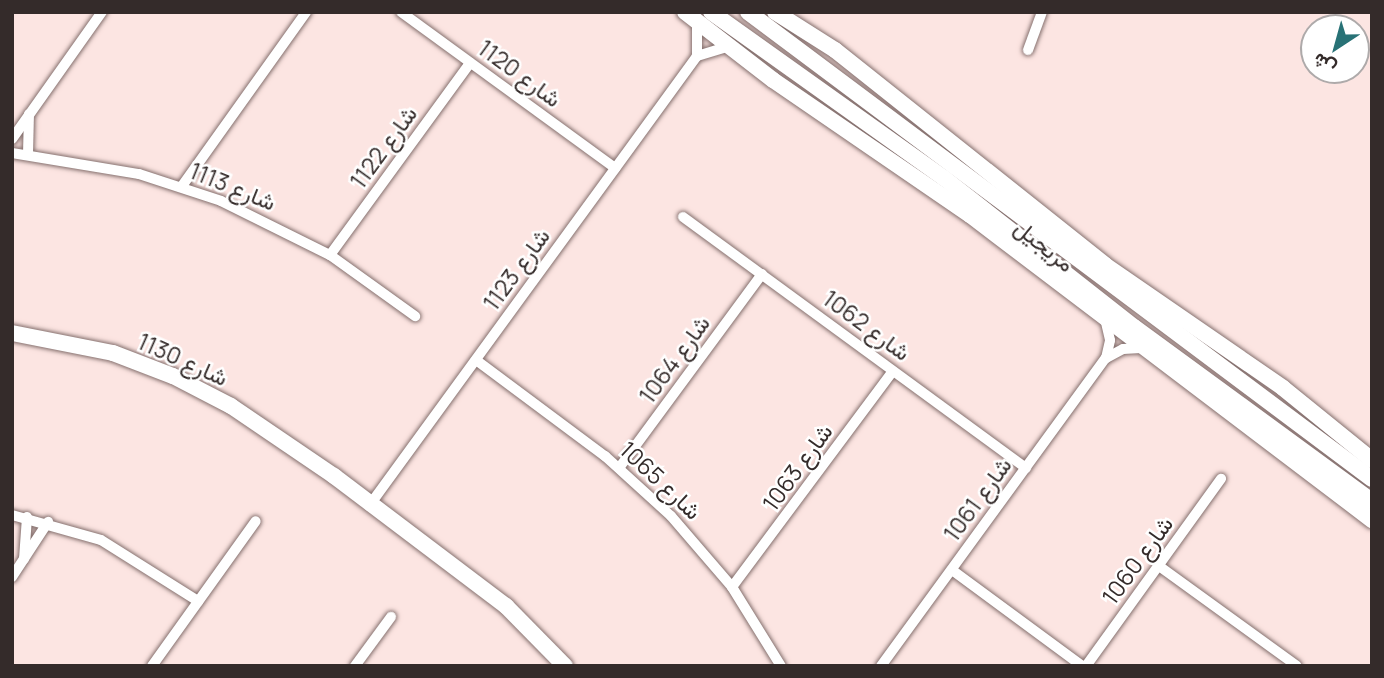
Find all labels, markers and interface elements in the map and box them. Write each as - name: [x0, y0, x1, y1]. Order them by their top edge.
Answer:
- north arrow: [1300, 14, 1370, 84]
- street label: شارع 1120: [473, 34, 567, 112]
- text: ش: [1307, 47, 1341, 82]
- street label: شارع 1122: [344, 100, 422, 194]
- street label: شارع 1113: [186, 156, 280, 216]
- street label: مريجيل: [1010, 213, 1080, 277]
- street label: شارع 1123: [477, 223, 555, 315]
- street label: شارع 1062: [818, 284, 916, 366]
- street label: شارع 1064: [633, 310, 715, 408]
- street label: شارع 1130: [134, 327, 232, 391]
- street label: شارع 1063: [756, 418, 838, 516]
- street label: شارع 1065: [615, 435, 707, 525]
- street label: شارع 1061: [937, 452, 1017, 546]
- street label: شارع 1060: [1096, 511, 1178, 609]

